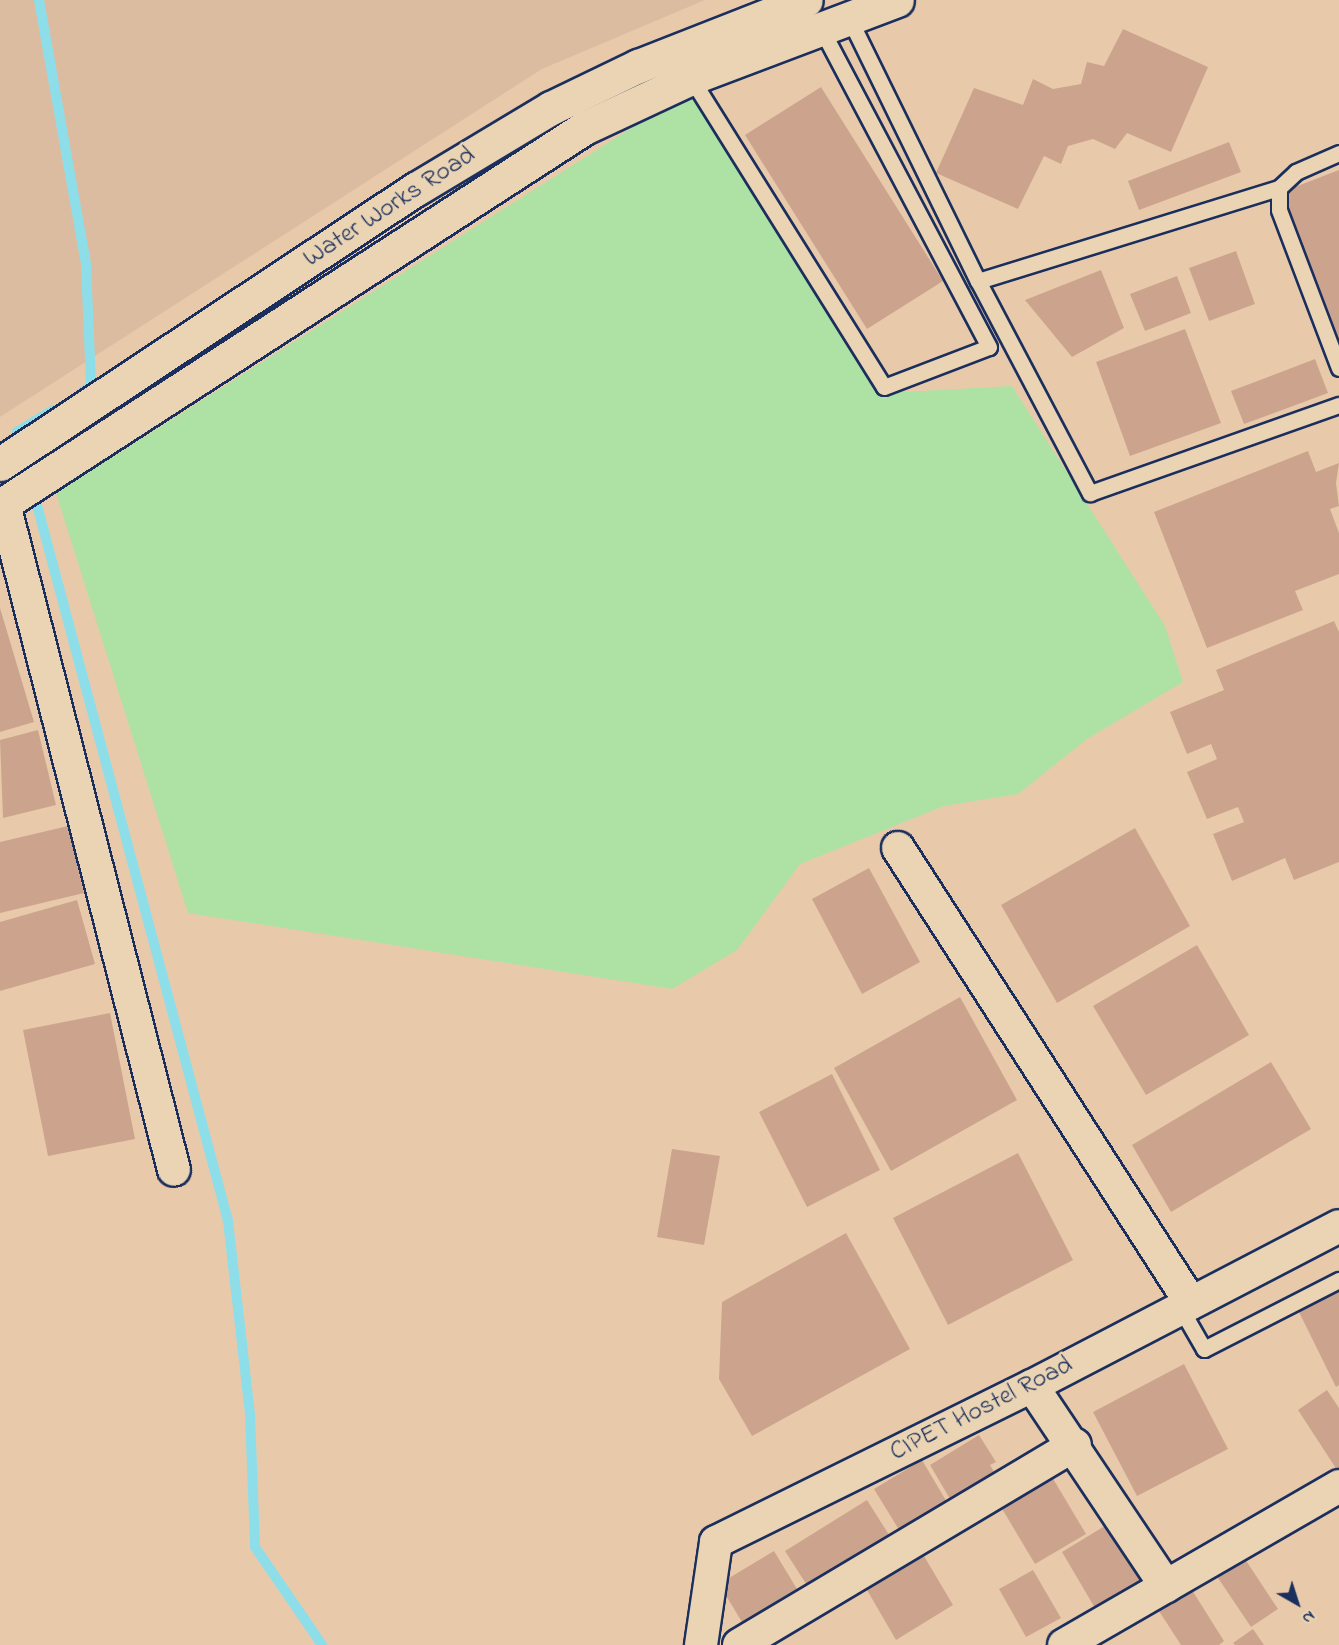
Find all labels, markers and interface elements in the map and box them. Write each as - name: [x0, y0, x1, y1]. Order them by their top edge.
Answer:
- street label: Water Works Road: [298, 141, 482, 275]
- street label: CIPET Hostel Road: [886, 1351, 1078, 1469]
- north arrow: [1267, 1573, 1327, 1633]
- text: N: [1297, 1604, 1320, 1630]

